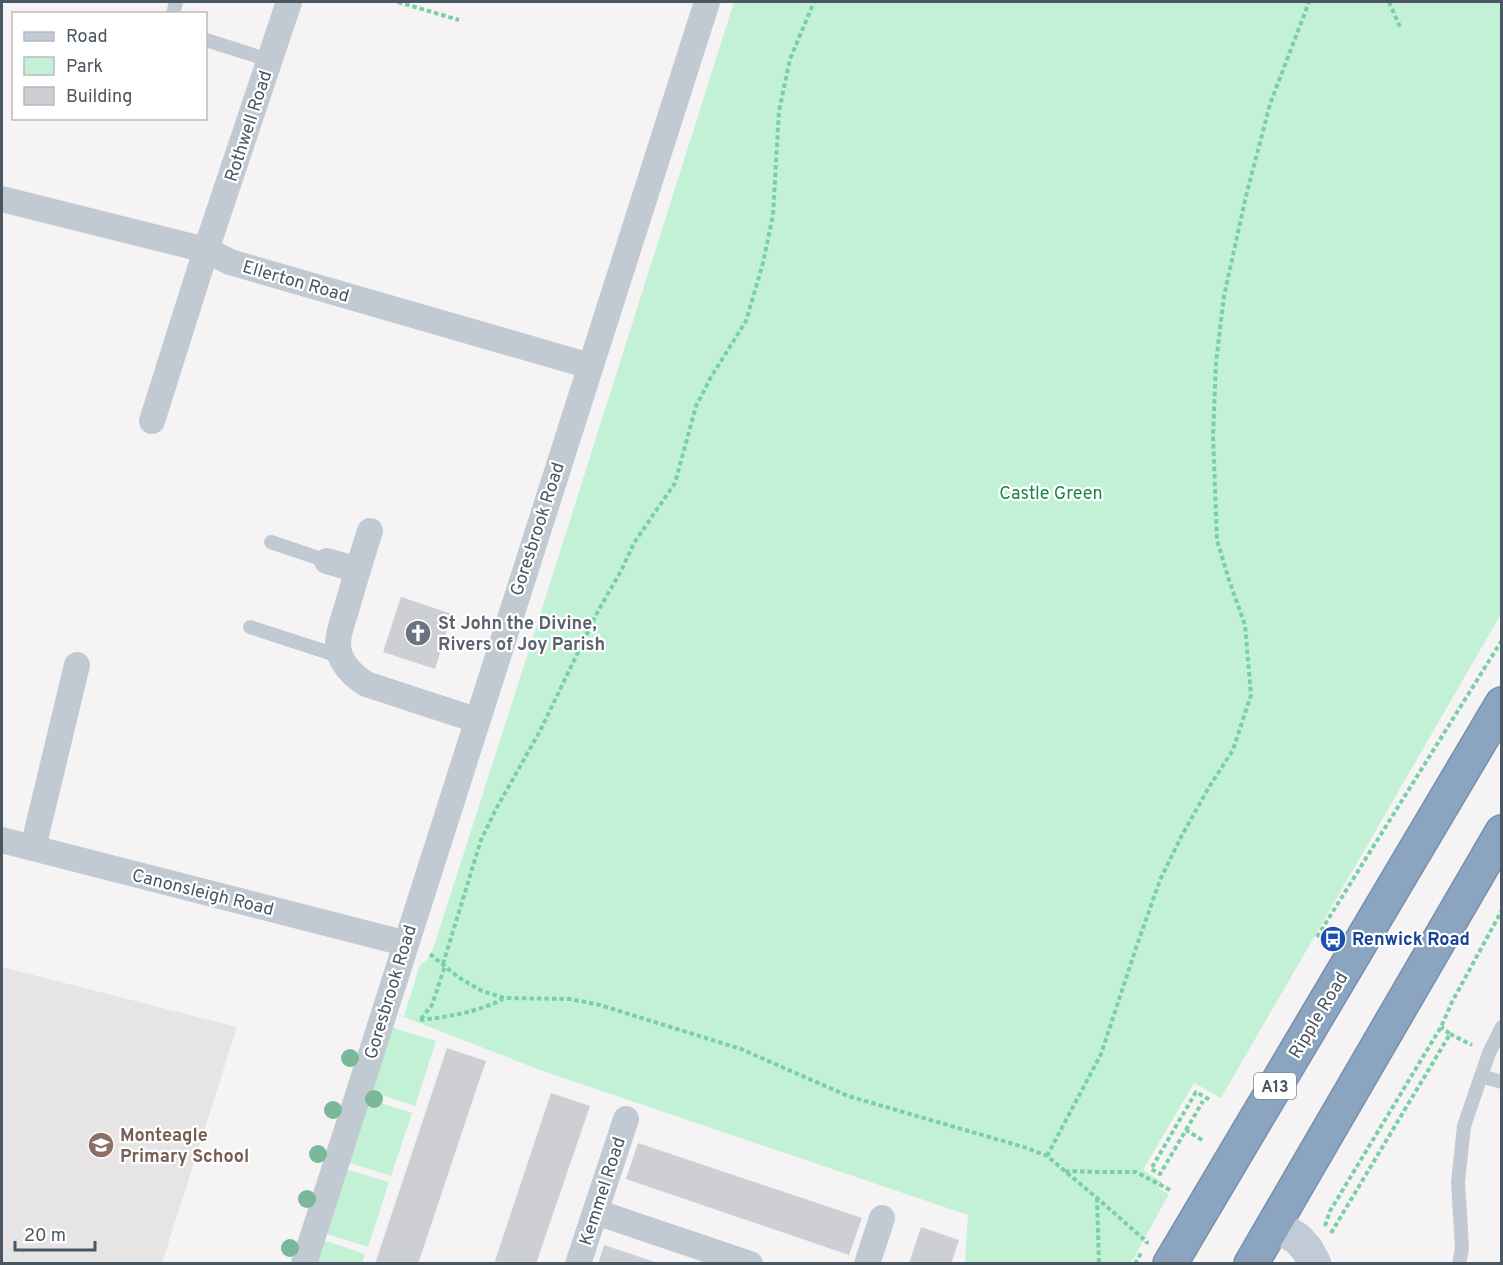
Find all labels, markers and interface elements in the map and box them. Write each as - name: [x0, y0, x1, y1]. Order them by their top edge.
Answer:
- legend: [12, 12, 207, 120]
- text: Road: [66, 26, 108, 49]
- text: Park: [66, 56, 103, 79]
- street label: Rothwell Road: [221, 68, 278, 185]
- text: Building: [66, 86, 132, 109]
- street label: Ellerton Road: [240, 256, 352, 309]
- street label: Goresbrook Road: [506, 460, 571, 599]
- park label: Castle Green: [999, 483, 1103, 506]
- place label: St John the Divine, Rivers of Joy Parish: [438, 613, 605, 657]
- church icon: St John the Divine, Rivers of Joy Parish: [403, 618, 433, 648]
- street label: Canonsleigh Road: [129, 865, 276, 922]
- street label: Goresbrook Road: [360, 922, 423, 1062]
- bus stop icon: Renwick Road: [1318, 924, 1348, 954]
- place label: Renwick Road: [1352, 929, 1470, 952]
- street label: Ripple Road: [1284, 968, 1354, 1063]
- road number: A13: [1254, 1073, 1296, 1099]
- place label: Monteagle Primary School: [120, 1125, 249, 1169]
- school or university icon: Monteagle Primary School: [86, 1130, 116, 1160]
- street label: Kemmel Road: [575, 1134, 632, 1249]
- scale bar: [15, 1214, 94, 1252]
- text: 20 m: [24, 1225, 66, 1248]

